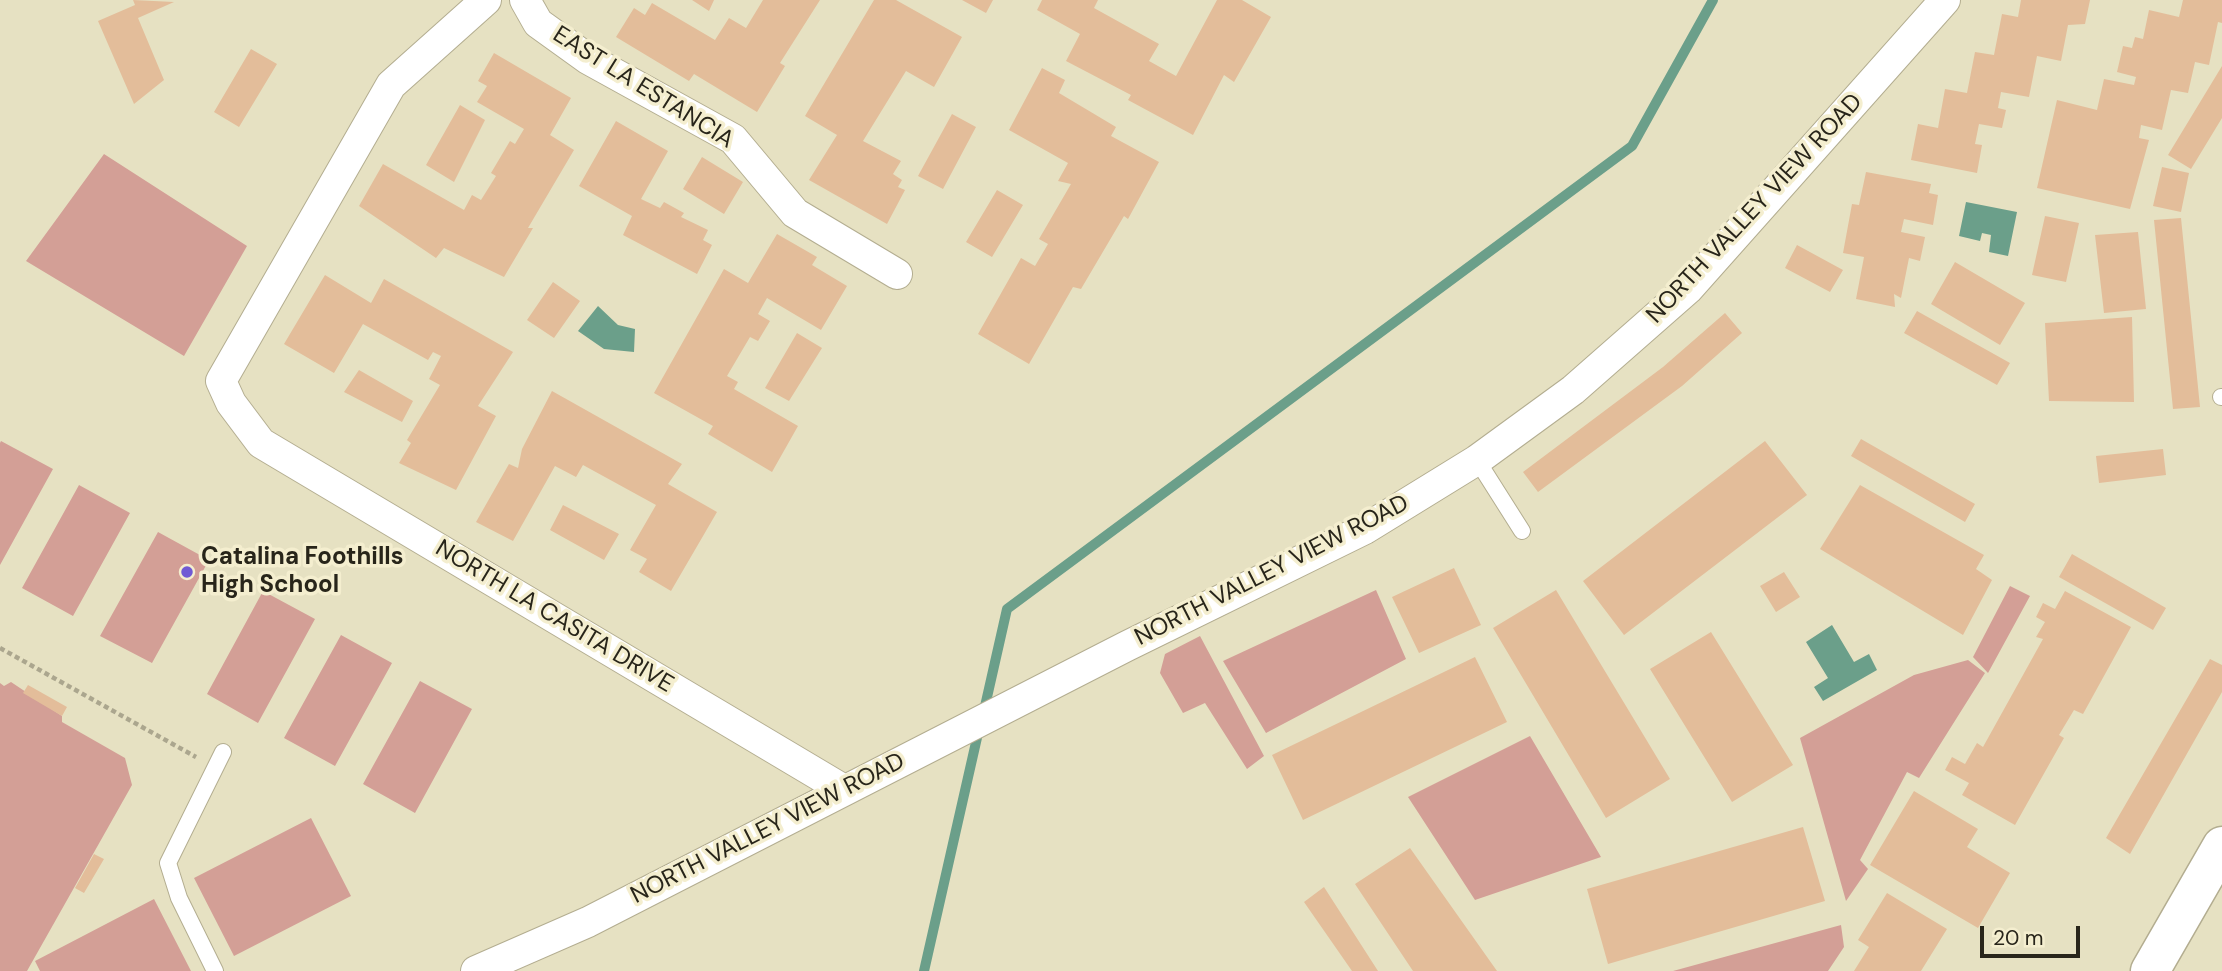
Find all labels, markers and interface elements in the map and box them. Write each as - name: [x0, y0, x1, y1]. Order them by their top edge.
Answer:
- street label: EAST LA ESTANCIA: [547, 21, 739, 155]
- street label: NORTH VALLEY VIEW ROAD: [1641, 88, 1869, 330]
- street label: NORTH VALLEY VIEW ROAD: [1130, 489, 1414, 653]
- street label: NORTH LA CASITA DRIVE: [430, 534, 678, 700]
- place label: Catalina Foothills High School: [201, 544, 403, 600]
- marker: Catalina Foothills High School: [179, 564, 195, 580]
- street label: NORTH VALLEY VIEW ROAD: [626, 747, 910, 911]
- scale bar: [1984, 912, 2084, 956]
- text: 20 m: [1993, 924, 2044, 952]

